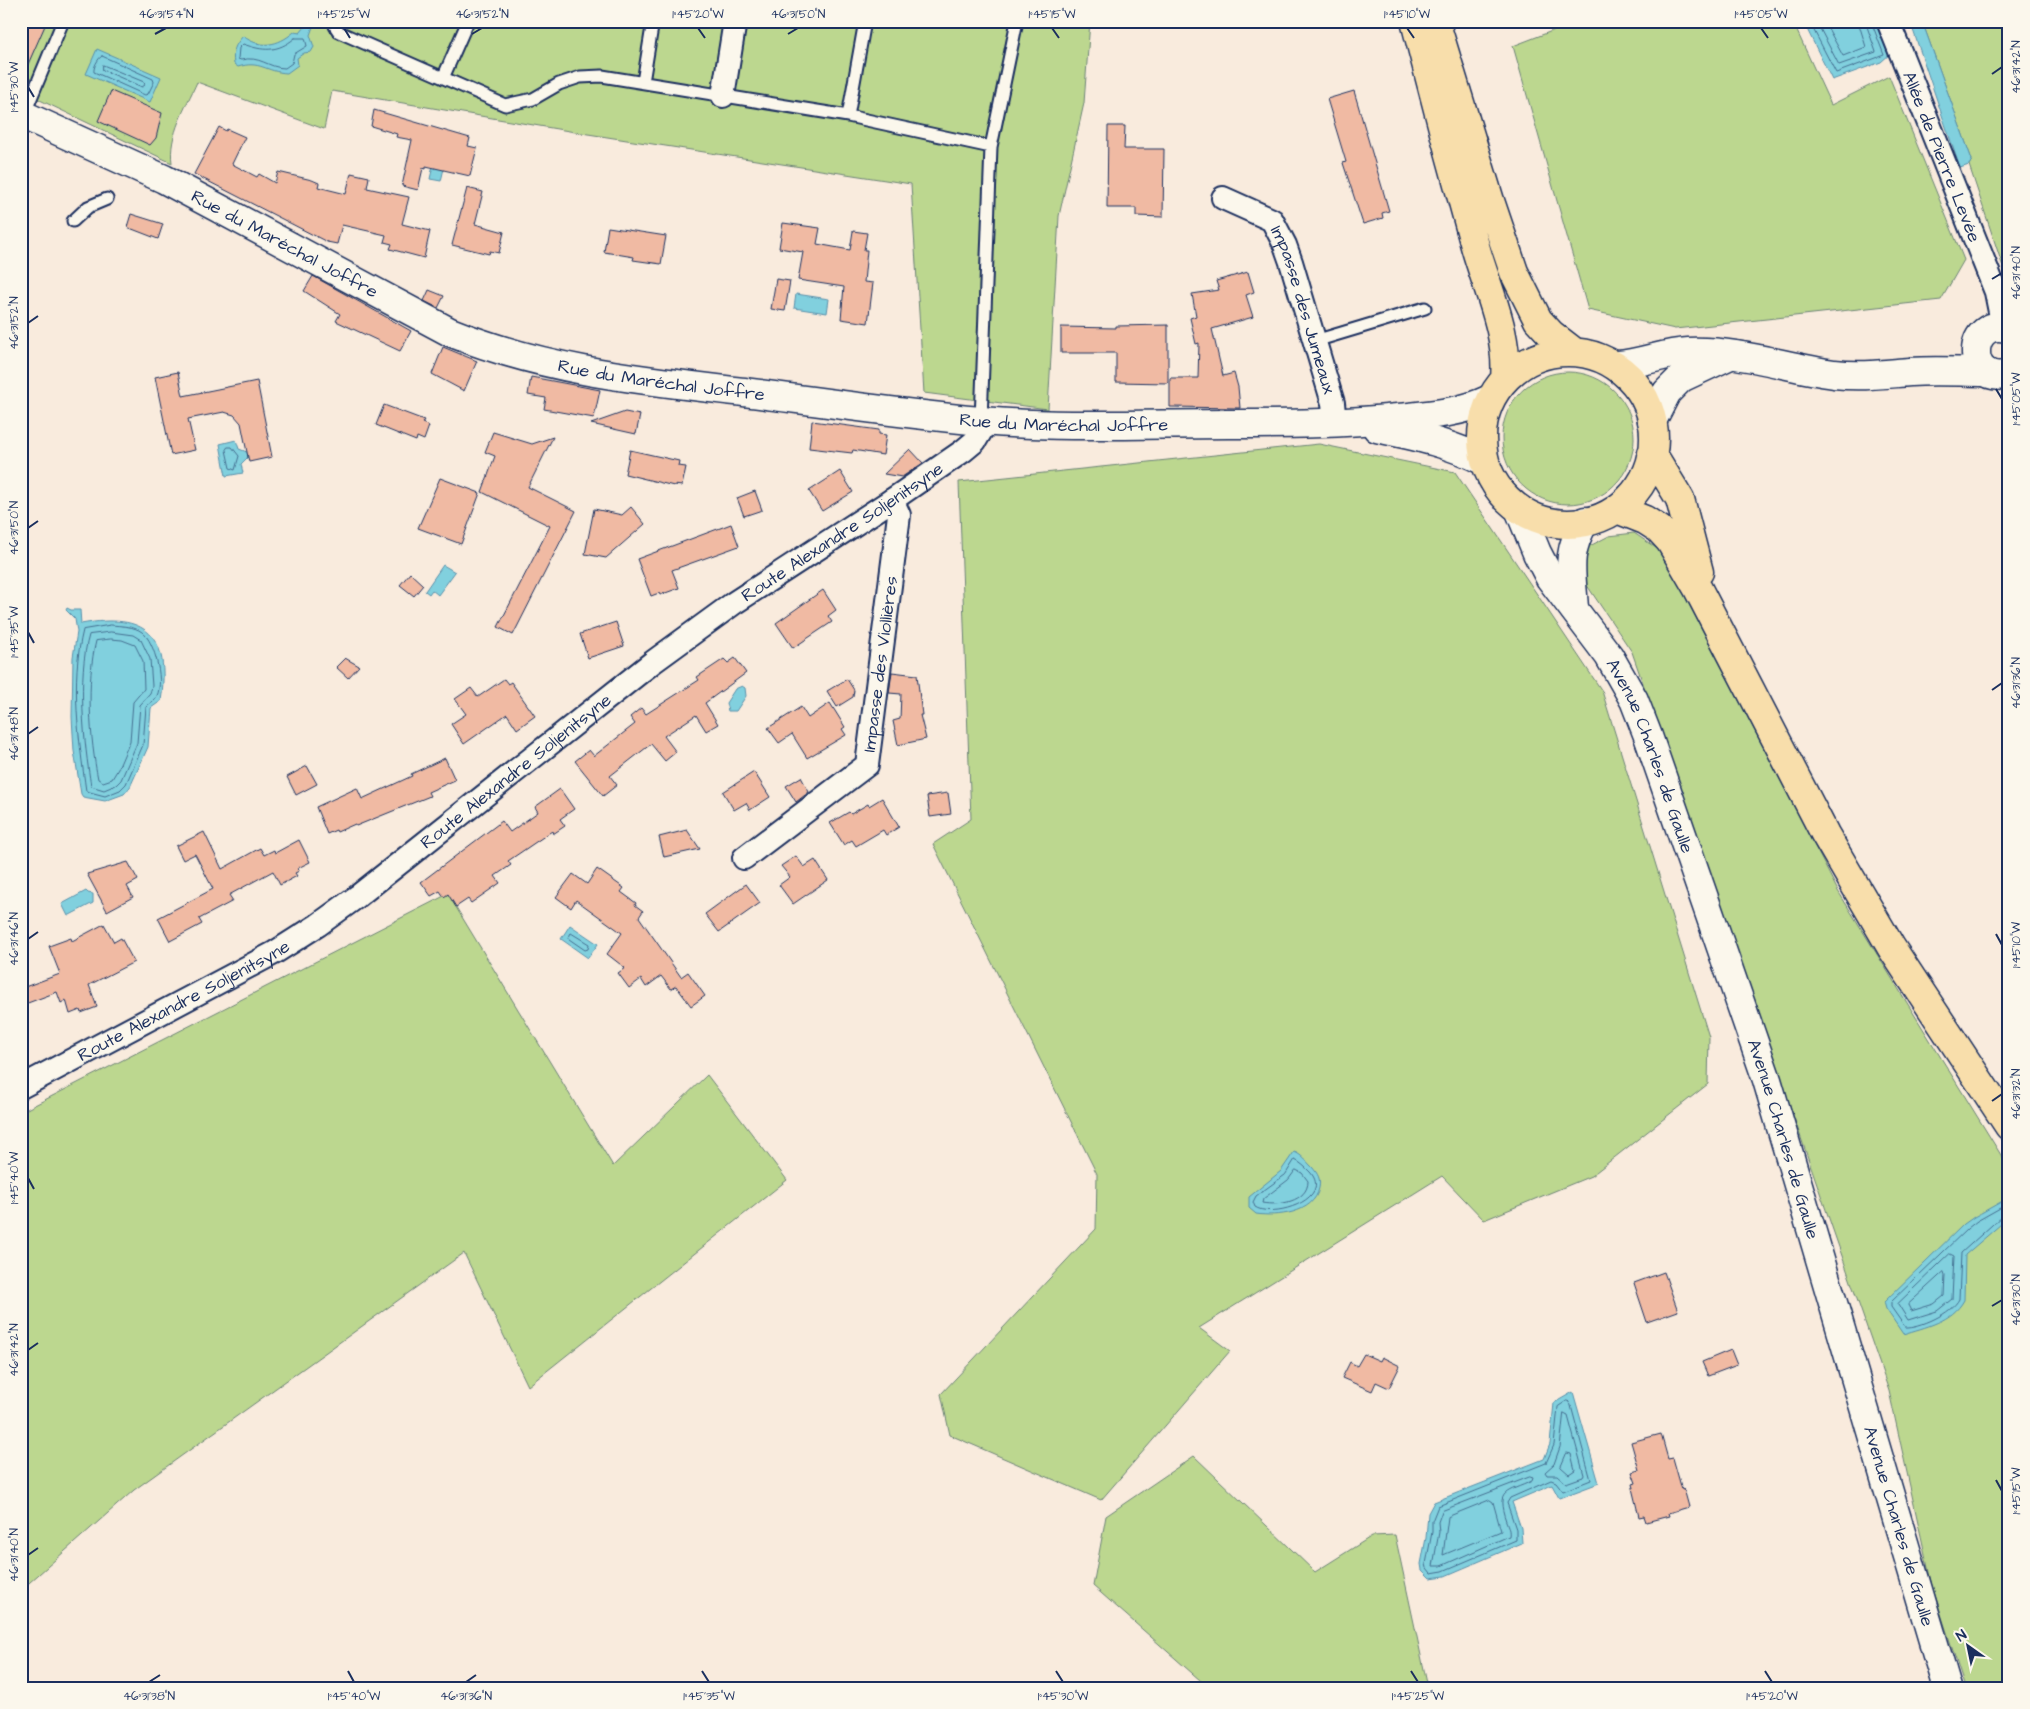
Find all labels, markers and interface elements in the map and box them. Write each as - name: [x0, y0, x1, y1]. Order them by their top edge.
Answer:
- text: 46°31'54"N: [139, 6, 194, 23]
- text: 1°45'25"W: [318, 6, 371, 23]
- text: 46°31'52"N: [455, 6, 509, 23]
- text: 1°45'20"W: [672, 6, 724, 23]
- text: 46°31'50"N: [771, 6, 826, 23]
- text: 1°45'15"W: [1029, 6, 1076, 23]
- text: 1°45'10"W: [1384, 6, 1431, 23]
- text: 1°45'05"W: [1735, 6, 1788, 23]
- text: 46°31'42"N: [2008, 40, 2025, 94]
- text: 1°45'30"W: [6, 61, 23, 112]
- street label: Allée de Pierre Levée: [1896, 68, 1987, 246]
- street label: Rue du Maréchal Joffre: [187, 184, 383, 304]
- street label: Impasse des Jumeaux: [1264, 221, 1342, 397]
- text: 46°31'40"N: [2008, 246, 2025, 300]
- text: 46°31'52"N: [6, 296, 23, 350]
- street label: Rue du Maréchal Joffre: [556, 353, 766, 408]
- text: 1°45'05"W: [2008, 372, 2025, 425]
- street label: Rue du Maréchal Joffre: [958, 407, 1169, 438]
- street label: Route Alexandre Soljenitsyne: [736, 456, 949, 608]
- text: 46°31'50"N: [6, 500, 23, 555]
- street label: Impasse des Viollières: [857, 575, 904, 754]
- text: 1°45'35"W: [6, 606, 23, 658]
- street label: Avenue Charles de Gaulle: [1600, 654, 1700, 857]
- text: 46°31'36"N: [2008, 657, 2025, 709]
- street label: Route Alexandre Soljenitsyne: [415, 688, 617, 855]
- text: 46°31'48"N: [6, 706, 23, 761]
- text: 46°31'46"N: [6, 912, 23, 966]
- text: 1°45'10"W: [2008, 921, 2025, 968]
- street label: Route Alexandre Soljenitsyne: [73, 934, 295, 1068]
- street label: Avenue Charles de Gaulle: [1741, 1036, 1825, 1242]
- text: 46°31'32"N: [2008, 1068, 2025, 1120]
- text: 1°45'40"W: [6, 1151, 23, 1204]
- text: 46°31'30"N: [2008, 1274, 2025, 1326]
- text: 46°31'42"N: [6, 1323, 23, 1377]
- street label: Avenue Charles de Gaulle: [1857, 1423, 1940, 1630]
- text: 1°45'15"W: [2008, 1467, 2025, 1514]
- text: 46°31'40"N: [6, 1528, 23, 1582]
- north arrow: [1942, 1622, 1992, 1672]
- text: N: [1952, 1625, 1971, 1647]
- text: 46°31'38"N: [123, 1688, 176, 1705]
- text: 1°45'40"W: [328, 1688, 381, 1705]
- text: 46°31'36"N: [440, 1688, 492, 1705]
- text: 1°45'35"W: [683, 1688, 735, 1705]
- text: 1°45'30"W: [1038, 1688, 1089, 1705]
- text: 1°45'25"W: [1392, 1688, 1445, 1705]
- text: 1°45'20"W: [1746, 1688, 1798, 1705]

